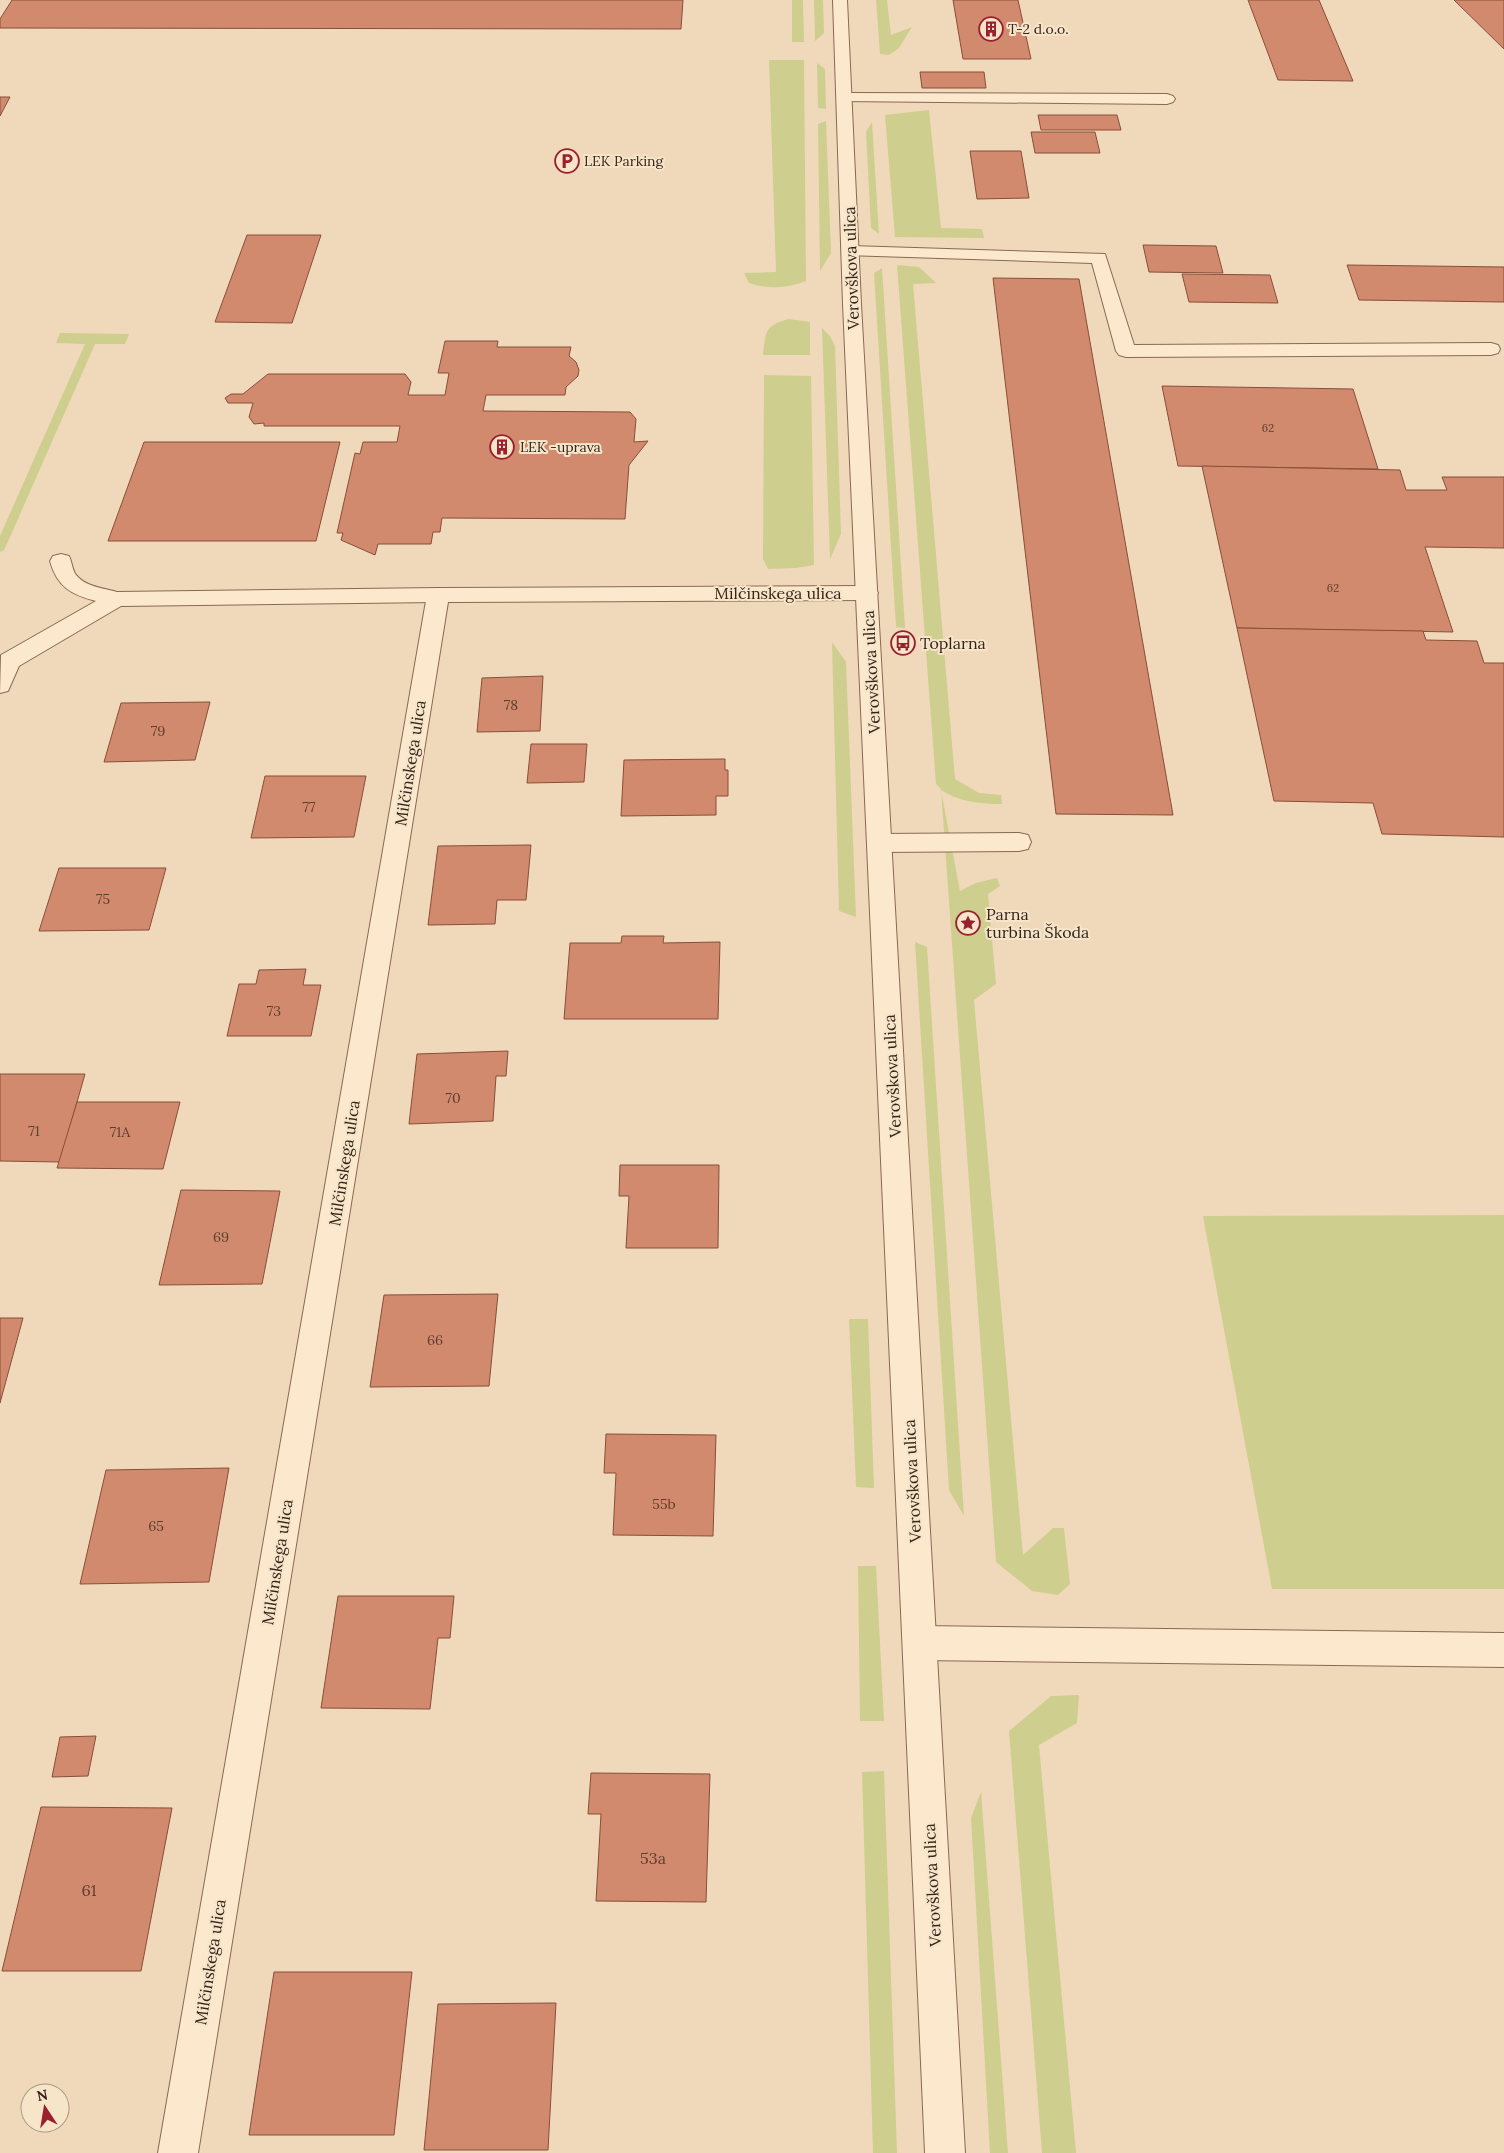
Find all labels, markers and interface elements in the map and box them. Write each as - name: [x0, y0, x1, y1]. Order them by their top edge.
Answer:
- building icon: T-2 d.o.o.: [978, 16, 1004, 42]
- place label: T-2 d.o.o.: [1008, 20, 1069, 38]
- parking icon: LEK Parking: [554, 148, 580, 174]
- place label: LEK Parking: [584, 152, 664, 170]
- street label: Verovškova ulica: [839, 206, 863, 331]
- house number: 62: [1262, 421, 1274, 435]
- building icon: LEK -uprava: [489, 434, 515, 460]
- place label: LEK -uprava: [520, 438, 601, 456]
- house number: 62: [1327, 581, 1339, 595]
- street label: Milčinskega ulica: [714, 583, 842, 603]
- street label: Verovškova ulica: [858, 610, 884, 735]
- bus stop icon: Toplarna: [890, 630, 916, 656]
- place label: Toplarna: [920, 633, 986, 653]
- house number: 78: [504, 696, 518, 714]
- street label: Milčinskega ulica: [390, 699, 430, 827]
- house number: 79: [151, 722, 165, 740]
- house number: 77: [303, 798, 316, 816]
- house number: 75: [96, 890, 110, 908]
- place label: Parna turbina Škoda: [986, 904, 1089, 942]
- place icon: Parna turbina Škoda: [955, 910, 981, 936]
- house number: 73: [267, 1002, 281, 1020]
- street label: Verovškova ulica: [879, 1014, 905, 1139]
- house number: 70: [445, 1089, 461, 1107]
- street label: Milčinskega ulica: [324, 1099, 364, 1227]
- house number: 71: [28, 1122, 40, 1140]
- house number: 71A: [110, 1123, 130, 1141]
- house number: 69: [213, 1228, 229, 1246]
- house number: 66: [427, 1331, 443, 1349]
- street label: Verovškova ulica: [899, 1419, 925, 1544]
- house number: 55b: [652, 1495, 676, 1513]
- street label: Milčinskega ulica: [257, 1498, 297, 1626]
- house number: 65: [148, 1517, 164, 1535]
- street label: Verovškova ulica: [919, 1823, 945, 1948]
- house number: 53a: [640, 1848, 666, 1868]
- house number: 61: [81, 1880, 97, 1900]
- street label: Milčinskega ulica: [190, 1898, 230, 2026]
- north arrow: [20, 2083, 70, 2133]
- text: N: [35, 2085, 50, 2105]

